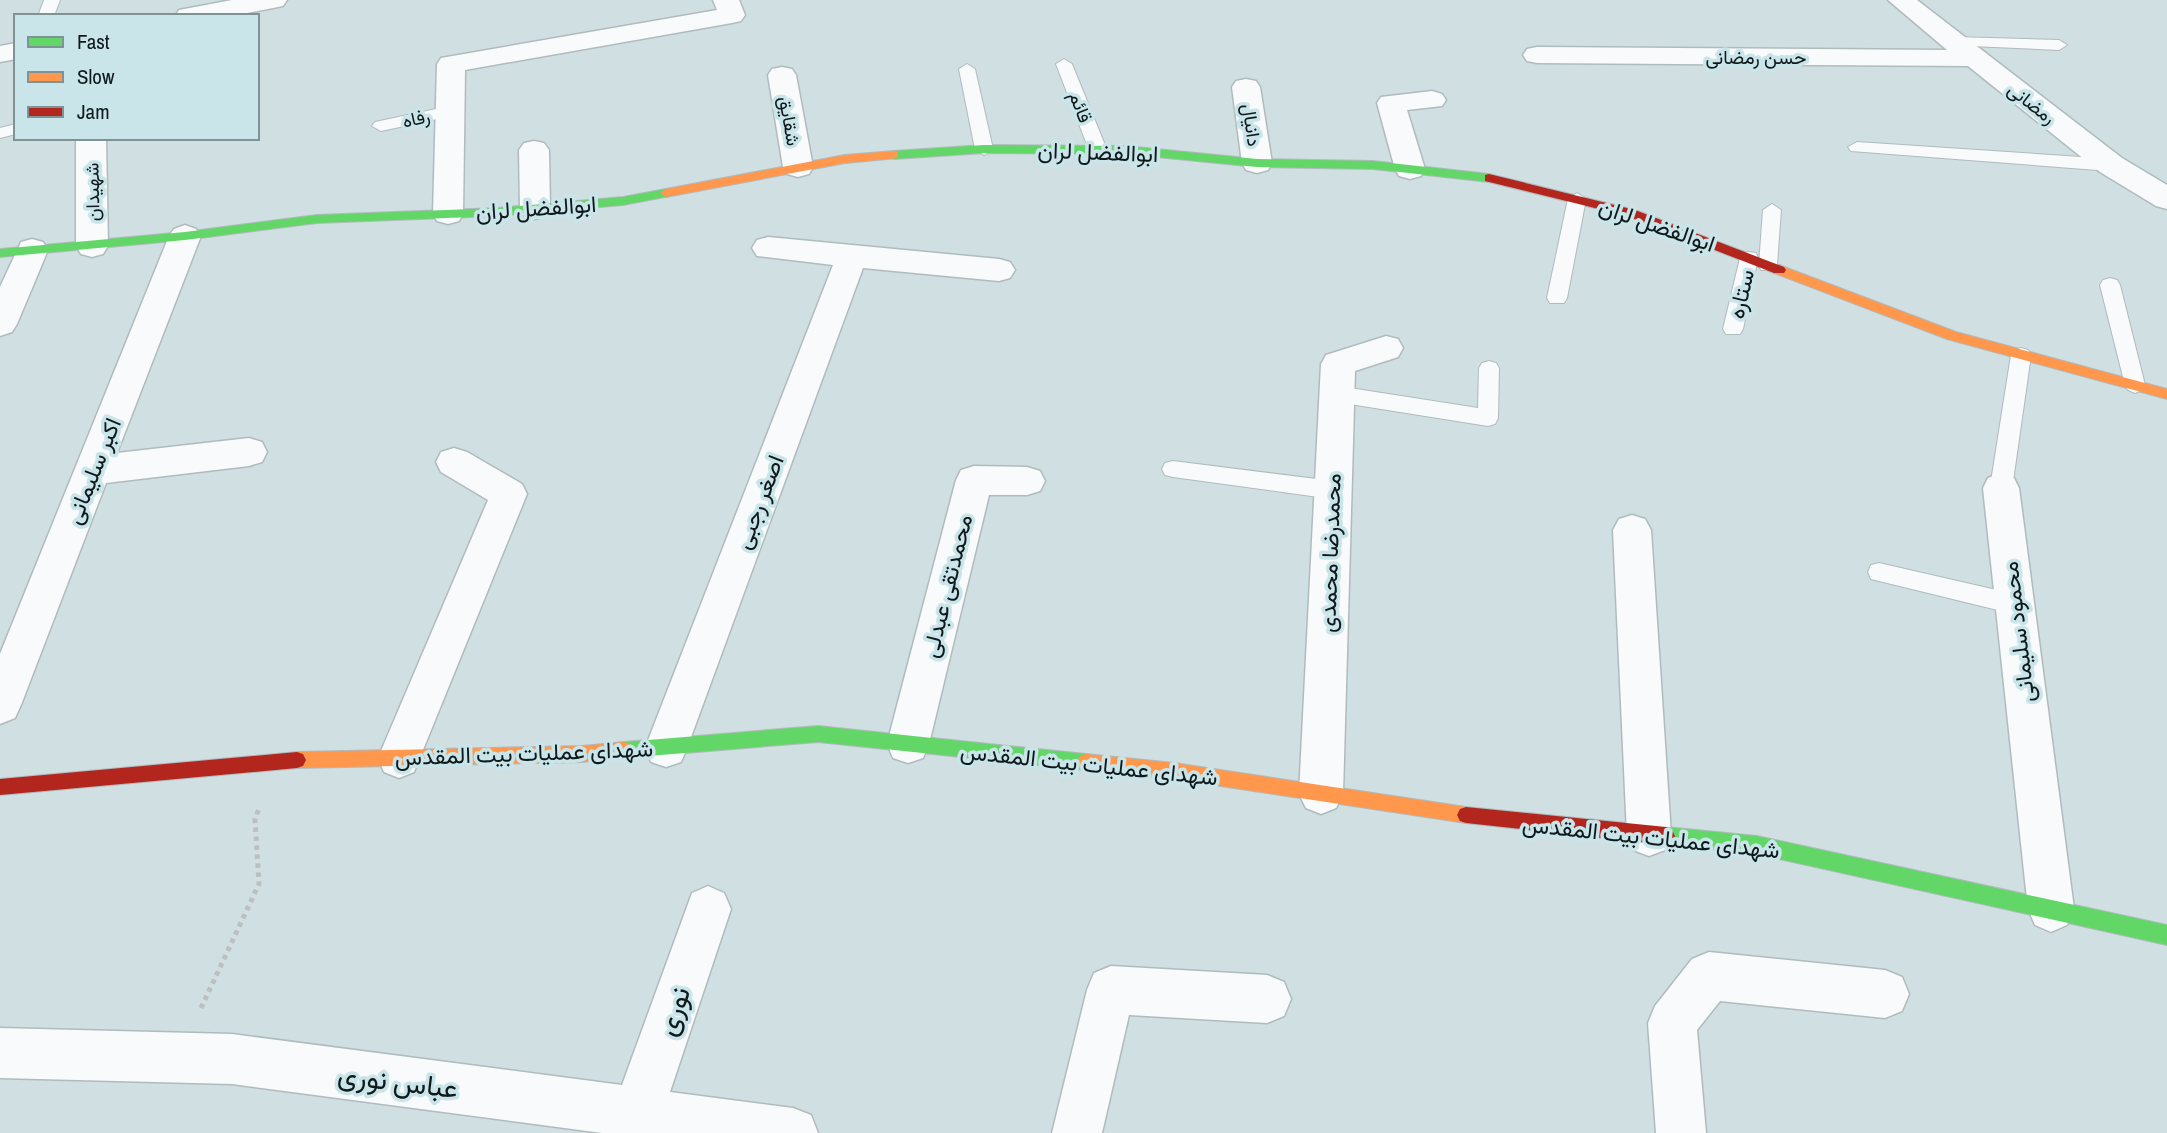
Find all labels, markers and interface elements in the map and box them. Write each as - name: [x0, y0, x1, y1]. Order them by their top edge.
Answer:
- legend: [14, 14, 259, 140]
- text: Fast: [77, 27, 110, 56]
- street label: حسن رمضانی: [1705, 44, 1807, 70]
- text: Slow: [77, 62, 115, 91]
- street label: رمضانی: [2003, 76, 2061, 130]
- street label: قائم: [1063, 88, 1099, 126]
- street label: شقایق: [773, 94, 807, 148]
- text: Jam: [77, 97, 110, 126]
- street label: رفاه: [400, 102, 432, 134]
- street label: دانیال: [1236, 102, 1268, 148]
- street label: ابوالفضل لران: [1037, 134, 1159, 169]
- street label: شهیدان: [78, 162, 106, 222]
- street label: ابوالفضل لران: [475, 188, 597, 227]
- street label: ابوالفضل لران: [1595, 190, 1719, 259]
- street label: ستاره: [1720, 266, 1761, 322]
- street label: اکبر سلیمانی: [57, 413, 128, 529]
- street label: اصغر رجبی: [726, 450, 791, 553]
- street label: محمدرضا محمدی: [1311, 473, 1348, 633]
- street label: محمدتقی عبدلی: [914, 511, 979, 661]
- street label: محمود سلیمانی: [1993, 560, 2042, 704]
- street label: شهدای عملیات بیت المقدس: [394, 732, 654, 773]
- street label: شهدای عملیات بیت المقدس: [959, 735, 1219, 792]
- street label: شهدای عملیات بیت المقدس: [1521, 808, 1781, 865]
- street label: نوری: [647, 981, 699, 1041]
- street label: عباس نوری: [336, 1055, 460, 1107]

